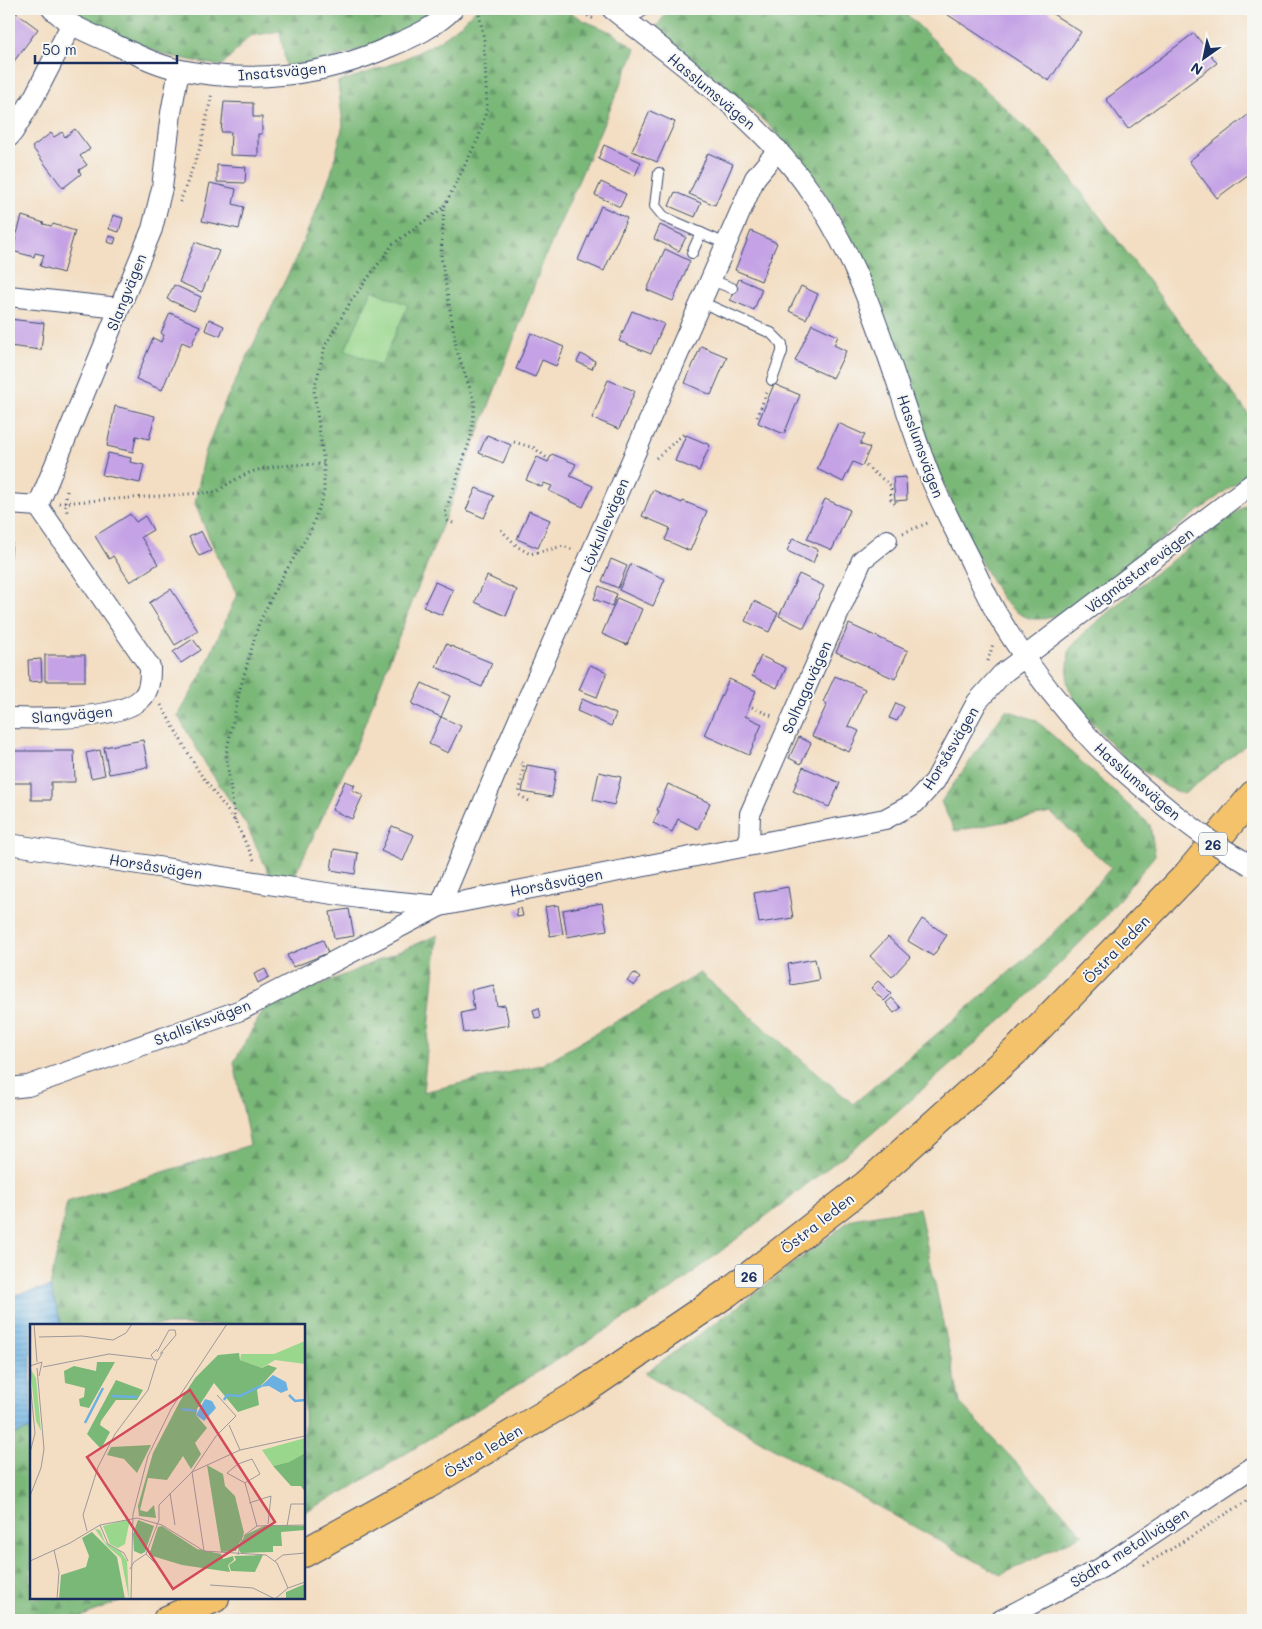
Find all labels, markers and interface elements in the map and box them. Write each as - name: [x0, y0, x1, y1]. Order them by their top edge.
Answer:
- scale bar: [35, 32, 178, 64]
- north arrow: [1180, 32, 1230, 82]
- text: 50 m: [42, 39, 77, 59]
- street label: Hasslumsvägen: [664, 48, 760, 134]
- street label: Insatsvägen: [237, 57, 327, 85]
- text: N: [1187, 58, 1206, 80]
- street label: Slangvägen: [101, 250, 151, 334]
- street label: Hasslumsvägen: [893, 391, 949, 501]
- street label: Lövkullevägen: [575, 475, 633, 575]
- street label: Vägmästarevägen: [1081, 523, 1197, 617]
- street label: Solhagavägen: [777, 637, 835, 737]
- street label: Slangvägen: [31, 700, 113, 728]
- street label: Horsåsvägen: [917, 703, 983, 793]
- street label: Hasslumsvägen: [1090, 738, 1186, 824]
- road number: 26: [1199, 832, 1227, 856]
- street label: Horsåsvägen: [108, 849, 204, 883]
- street label: Horsåsvägen: [508, 863, 604, 901]
- street label: Östra leden: [1078, 911, 1154, 987]
- street label: Stallsiksvägen: [151, 994, 253, 1050]
- street label: Östra leden: [776, 1188, 858, 1258]
- road number: 26: [735, 1264, 763, 1288]
- inset map: [30, 1324, 305, 1599]
- street label: Östra leden: [440, 1420, 526, 1482]
- street label: Södra metallvägen: [1066, 1502, 1192, 1592]

